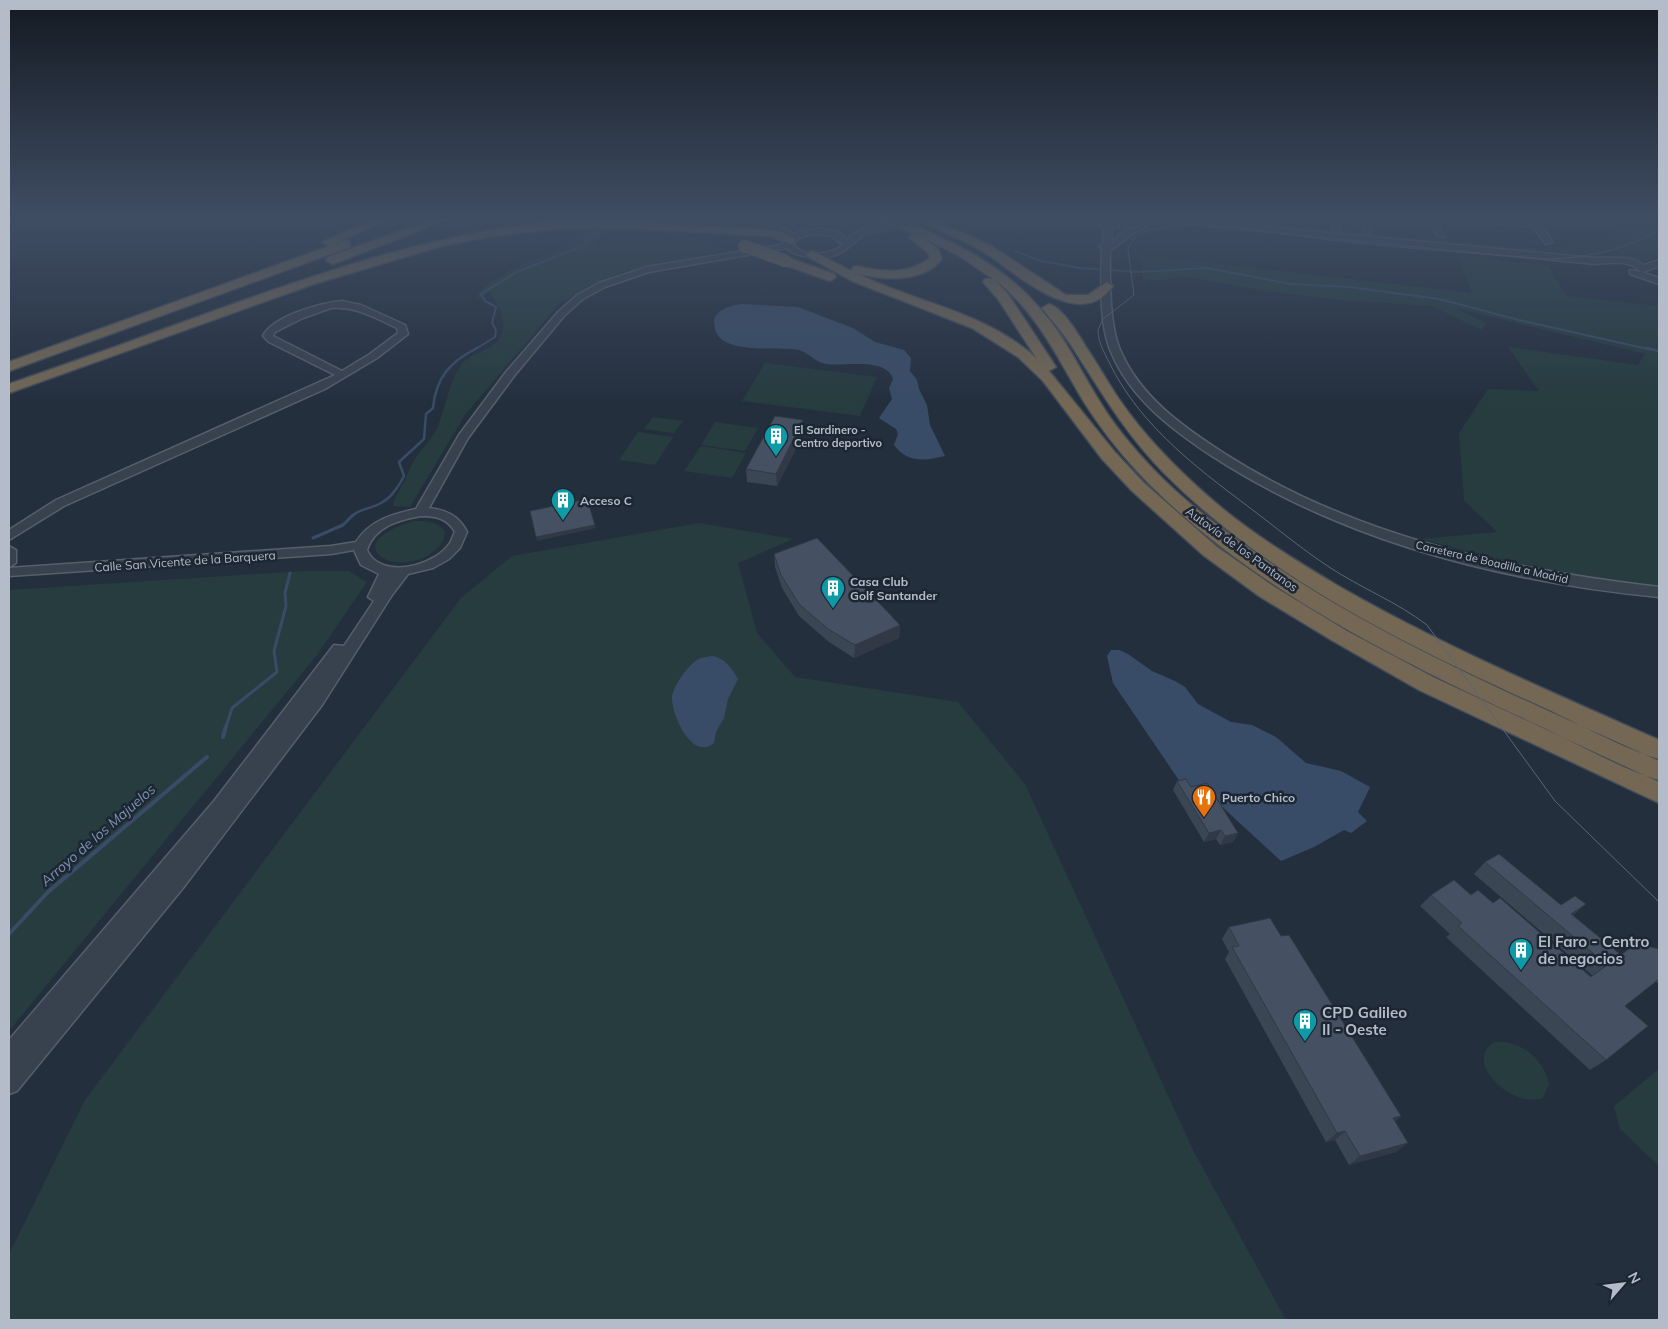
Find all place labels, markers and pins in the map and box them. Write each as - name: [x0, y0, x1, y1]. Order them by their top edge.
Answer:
- building icon: El Sardinero - Centro deportivo: [763, 423, 789, 457]
- place label: El Sardinero - Centro deportivo: [794, 423, 882, 450]
- building icon: Acceso C: [550, 487, 576, 521]
- place label: Acceso C: [580, 493, 632, 508]
- place label: Casa Club Golf Santander: [850, 574, 937, 603]
- building icon: Casa Club Golf Santander: [820, 575, 846, 609]
- restaurant icon: Puerto Chico: [1191, 784, 1217, 818]
- place label: Puerto Chico: [1222, 790, 1295, 805]
- place label: El Faro - Centro de negocios: [1538, 932, 1649, 968]
- building icon: El Faro - Centro de negocios: [1508, 937, 1534, 971]
- place label: CPD Galileo II - Oeste: [1322, 1003, 1407, 1039]
- building icon: CPD Galileo II - Oeste: [1292, 1008, 1318, 1042]

